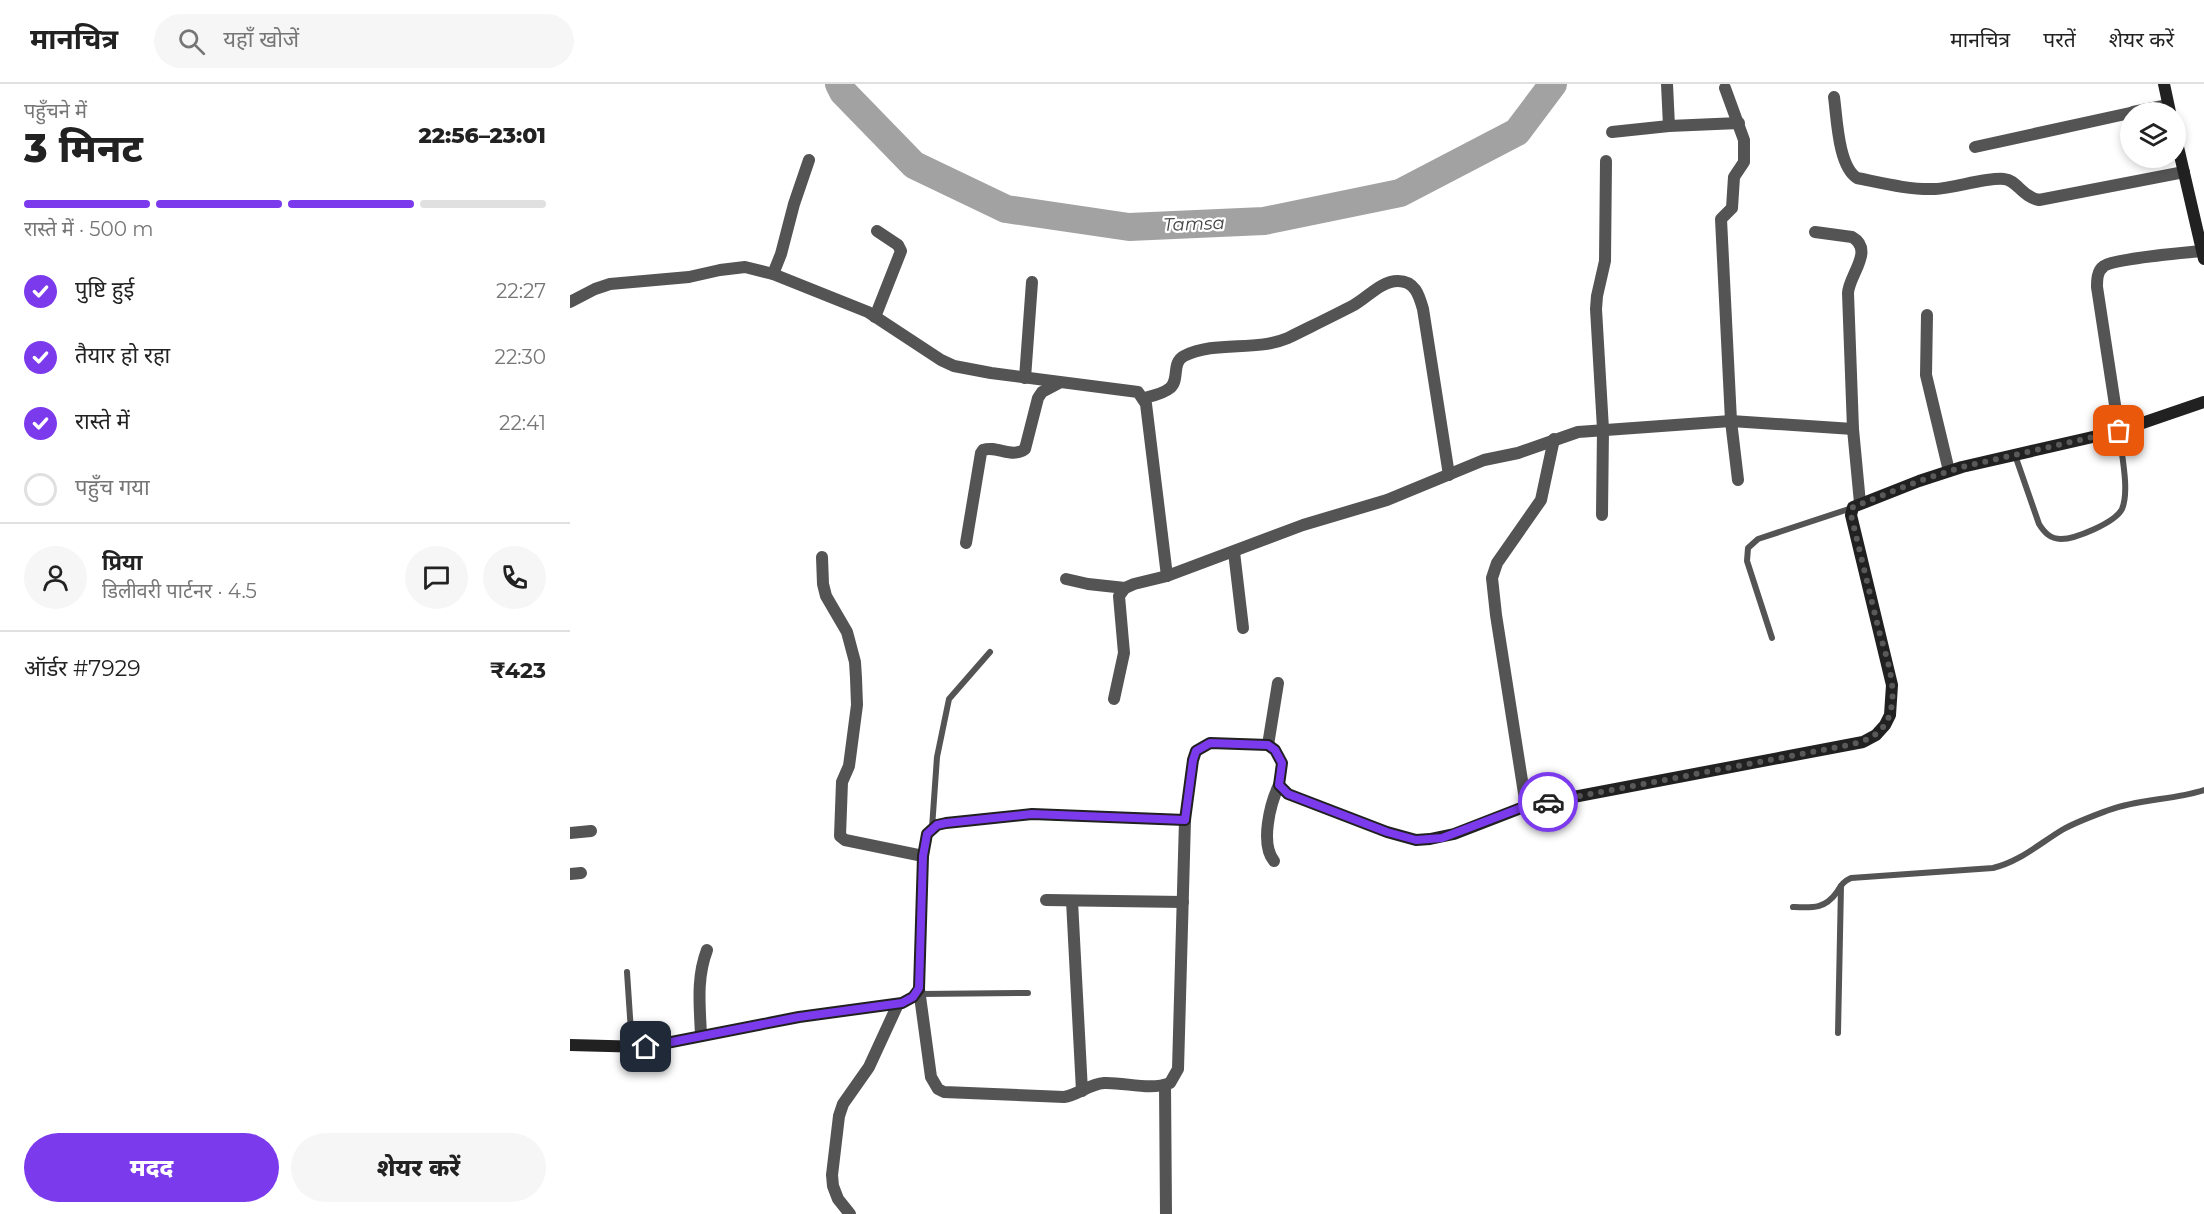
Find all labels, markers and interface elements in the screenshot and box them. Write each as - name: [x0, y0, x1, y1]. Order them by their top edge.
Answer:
- search box: [154, 14, 574, 68]
- text: मानचित्र: [30, 22, 118, 56]
- icon: search: [175, 25, 208, 58]
- text: यहाँ खोजें: [223, 26, 299, 53]
- text: मानचित्र: [1950, 27, 2010, 52]
- text: परतें: [2043, 27, 2076, 52]
- text: शेयर करें: [2109, 27, 2174, 52]
- text: पहुँचने में: [24, 99, 87, 123]
- map controls: [2120, 102, 2186, 168]
- button: layers: [2120, 102, 2186, 168]
- text: 22:56–23:01: [419, 122, 546, 149]
- text: 3 मिनट: [24, 124, 143, 172]
- water label: Tamsa: [1163, 212, 1225, 236]
- text: रास्ते में · 500 m: [24, 217, 154, 241]
- icon: check: [24, 275, 57, 308]
- text: पुष्टि हुई: [75, 276, 134, 303]
- text: 22:27: [496, 279, 546, 303]
- icon: check: [24, 341, 57, 374]
- text: तैयार हो रहा: [75, 342, 170, 369]
- text: 22:30: [495, 345, 546, 369]
- pin: [2093, 405, 2144, 456]
- icon: check: [24, 407, 57, 440]
- text: रास्ते में: [75, 408, 130, 435]
- text: 22:41: [499, 411, 546, 435]
- icon: bag: [2102, 414, 2135, 447]
- text: पहुँच गया: [75, 474, 150, 501]
- button: person: [24, 546, 87, 609]
- button: chat: [405, 546, 468, 609]
- button: phone: [483, 546, 546, 609]
- text: प्रिया: [102, 549, 142, 576]
- text: डिलीवरी पार्टनर · 4.5: [102, 579, 257, 603]
- text: ऑर्डर #7929: [24, 655, 141, 682]
- text: ₹423: [490, 657, 546, 684]
- courier: [1518, 772, 1578, 832]
- icon: car: [1532, 786, 1565, 819]
- pin: [620, 1021, 671, 1072]
- icon: home: [629, 1030, 662, 1063]
- button: मदद: [24, 1133, 279, 1202]
- button: शेयर करें: [291, 1133, 546, 1202]

